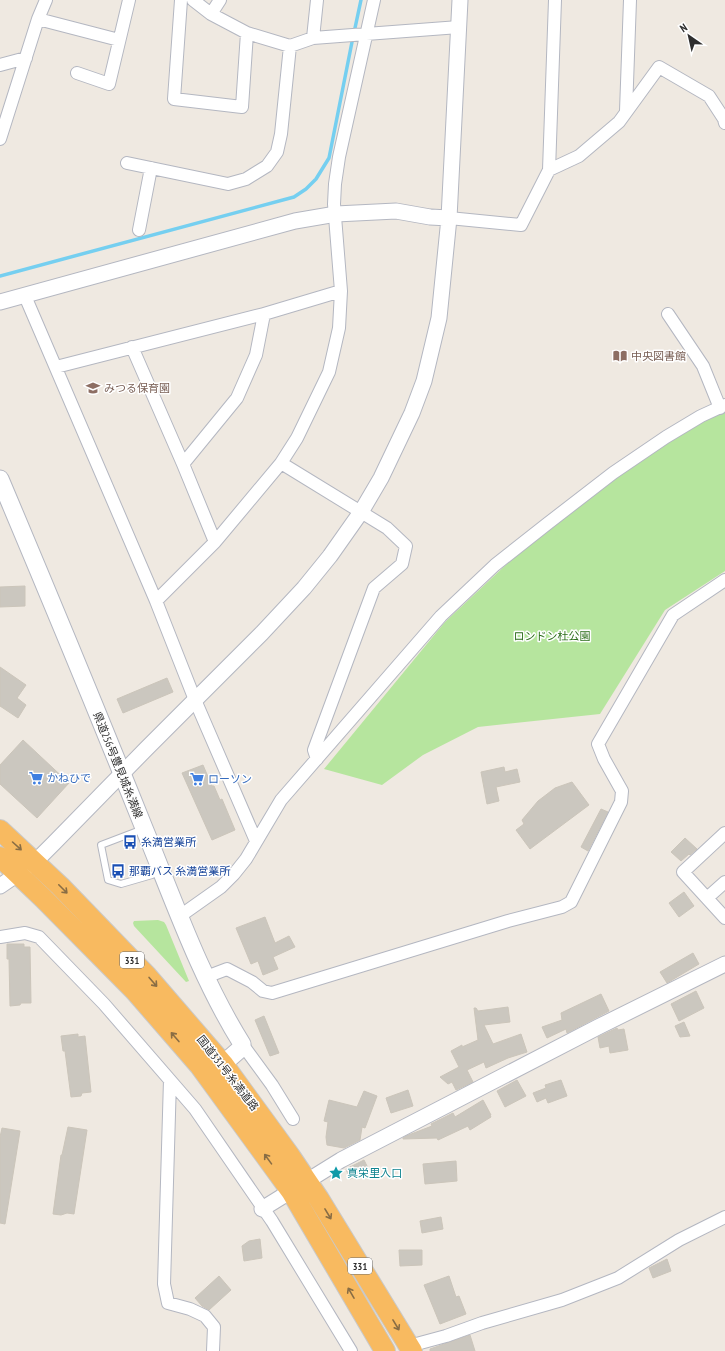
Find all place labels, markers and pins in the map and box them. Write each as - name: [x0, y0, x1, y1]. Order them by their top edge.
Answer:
- library icon: 中央図書館: [612, 348, 628, 364]
- place label: 中央図書館: [631, 349, 686, 363]
- school or university icon: みつる保育園: [85, 380, 101, 396]
- place label: みつる保育園: [104, 381, 170, 395]
- supermarket icon: かねひで: [28, 770, 44, 786]
- place label: かねひで: [47, 771, 91, 785]
- supermarket icon: ローソン: [189, 771, 205, 787]
- place label: ローソン: [208, 772, 252, 786]
- bus stop icon: 糸満営業所: [122, 834, 138, 850]
- place label: 糸満営業所: [141, 835, 197, 849]
- bus stop icon: 那覇バス 糸満営業所: [110, 863, 126, 879]
- place label: 那覇バス 糸満営業所: [129, 864, 231, 878]
- place icon: 真栄里入口: [328, 1165, 344, 1181]
- place label: 真栄里入口: [347, 1166, 402, 1180]

